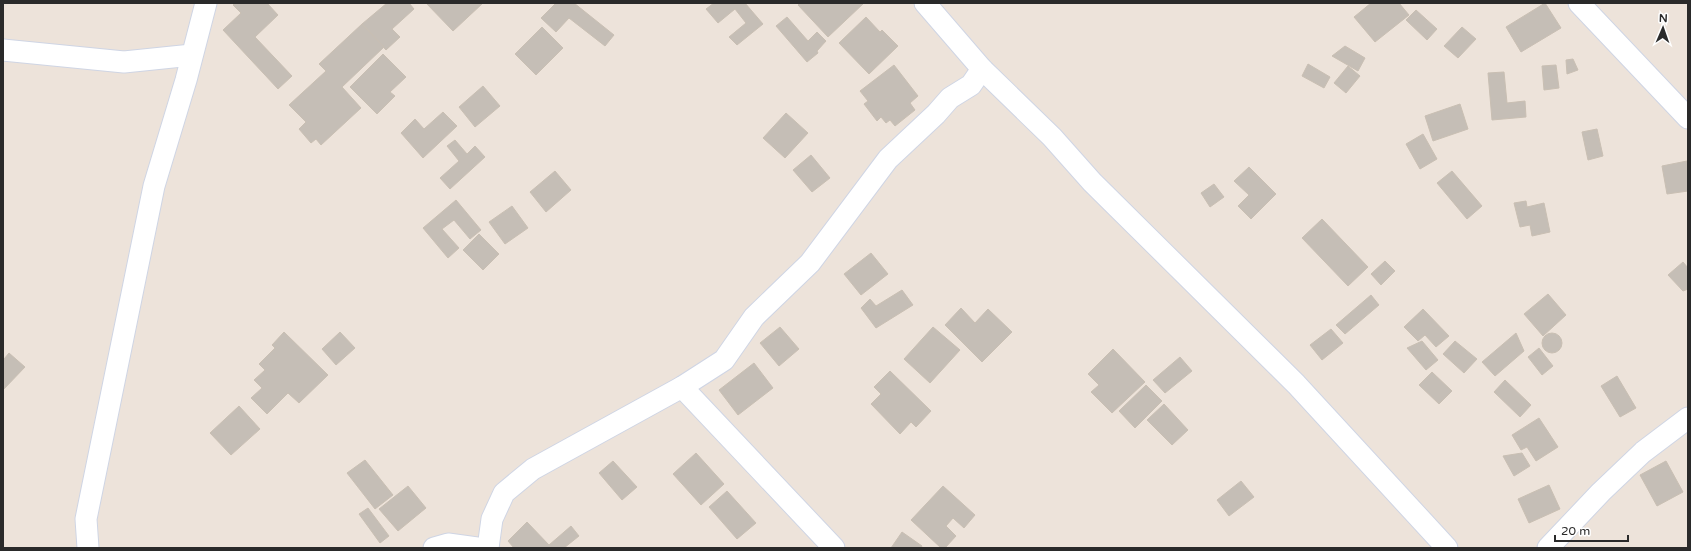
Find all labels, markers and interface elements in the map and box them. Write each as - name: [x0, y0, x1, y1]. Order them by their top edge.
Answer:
- north arrow: [1643, 8, 1683, 48]
- text: N: [1659, 12, 1668, 25]
- scale bar: [1555, 517, 1628, 543]
- text: 20 m: [1561, 524, 1590, 538]

